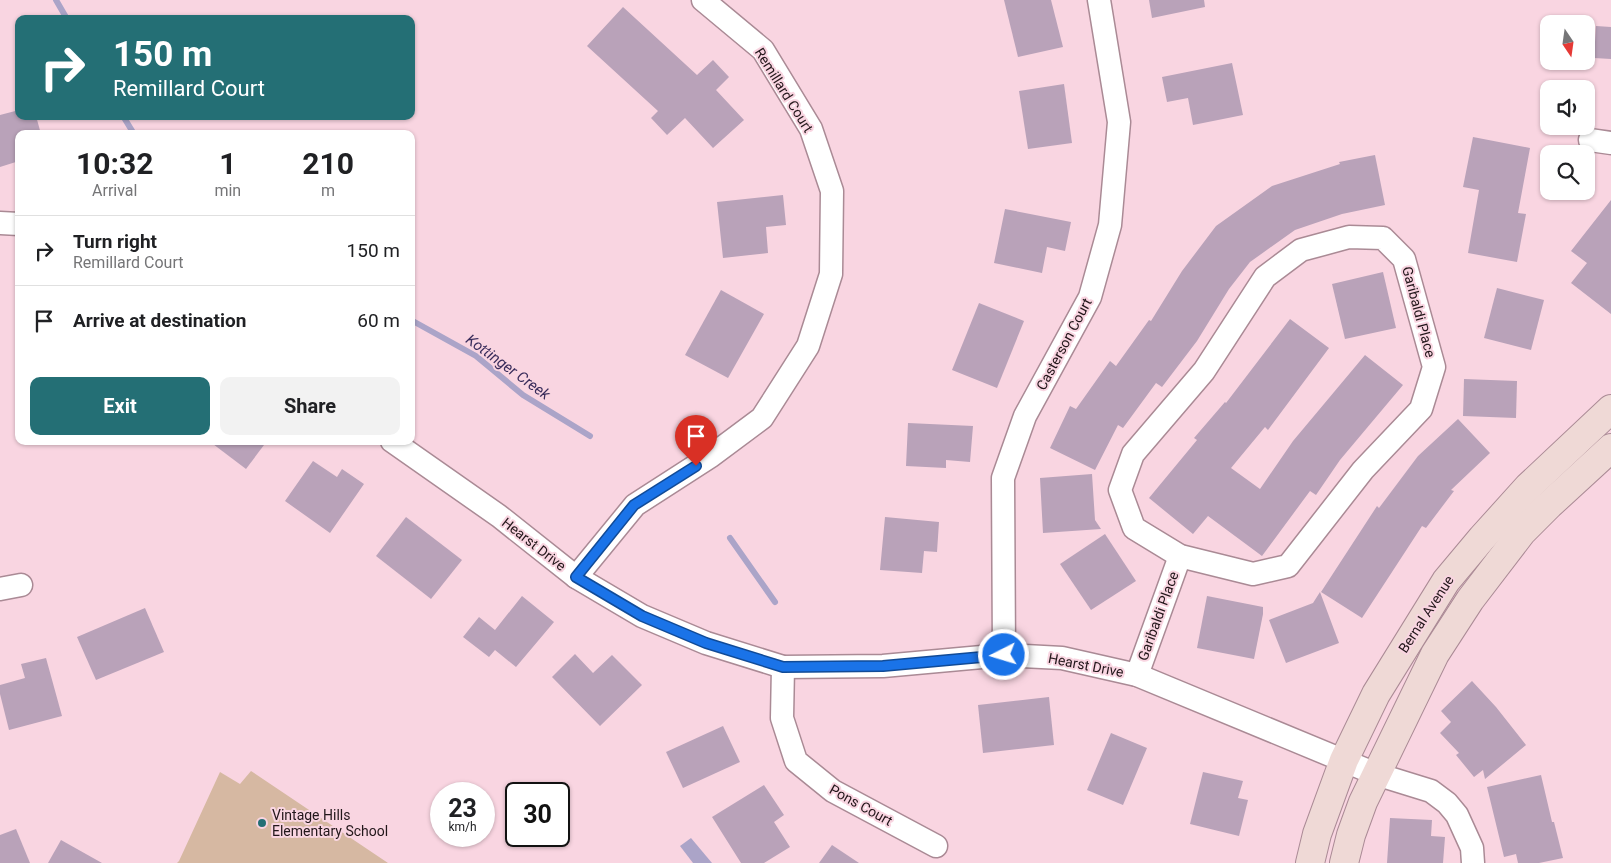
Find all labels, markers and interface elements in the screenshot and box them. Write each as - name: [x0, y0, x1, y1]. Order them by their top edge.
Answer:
- north arrow: [1540, 15, 1595, 70]
- map controls: [1540, 15, 1595, 200]
- text: 150 m: [113, 34, 212, 75]
- icon: right: [30, 35, 95, 100]
- street label: Remillard Court: [752, 45, 817, 136]
- text: Remillard Court: [113, 76, 265, 101]
- button: sound: [1540, 80, 1595, 135]
- button: search: [1540, 145, 1595, 200]
- text: 10:32: [76, 146, 153, 181]
- text: 1: [219, 146, 236, 181]
- text: 210: [302, 146, 354, 181]
- text: Arrival: [92, 181, 137, 200]
- text: min: [214, 181, 241, 200]
- text: m: [321, 181, 335, 200]
- text: Turn right: [73, 230, 157, 253]
- icon: right: [30, 237, 58, 265]
- text: 150 m: [347, 239, 400, 262]
- text: Remillard Court: [73, 253, 183, 272]
- street label: Garibaldi Place: [1399, 265, 1439, 359]
- street label: Casterson Court: [1033, 295, 1095, 393]
- icon: arrive: [30, 307, 58, 335]
- text: Arrive at destination: [73, 309, 246, 332]
- text: 60 m: [357, 309, 400, 332]
- water label: Kottinger Creek: [462, 330, 554, 404]
- button: Exit: [30, 377, 210, 435]
- button: Share: [220, 377, 400, 435]
- pin: [675, 415, 717, 466]
- icon: arrive: [682, 422, 710, 450]
- street label: Hearst Drive: [499, 514, 569, 574]
- street label: Garibaldi Place: [1134, 569, 1182, 663]
- street label: Bernal Avenue: [1395, 572, 1457, 656]
- position arrow: [977, 628, 1029, 680]
- street label: Hearst Drive: [1047, 650, 1125, 680]
- street label: Pons Court: [827, 781, 896, 829]
- speed limit sign: 30: [505, 782, 570, 847]
- text: 23: [448, 794, 477, 823]
- place label: Vintage Hills Elementary School: [272, 807, 388, 839]
- marker: Vintage Hills Elementary School: [256, 817, 268, 829]
- text: km/h: [448, 820, 477, 834]

